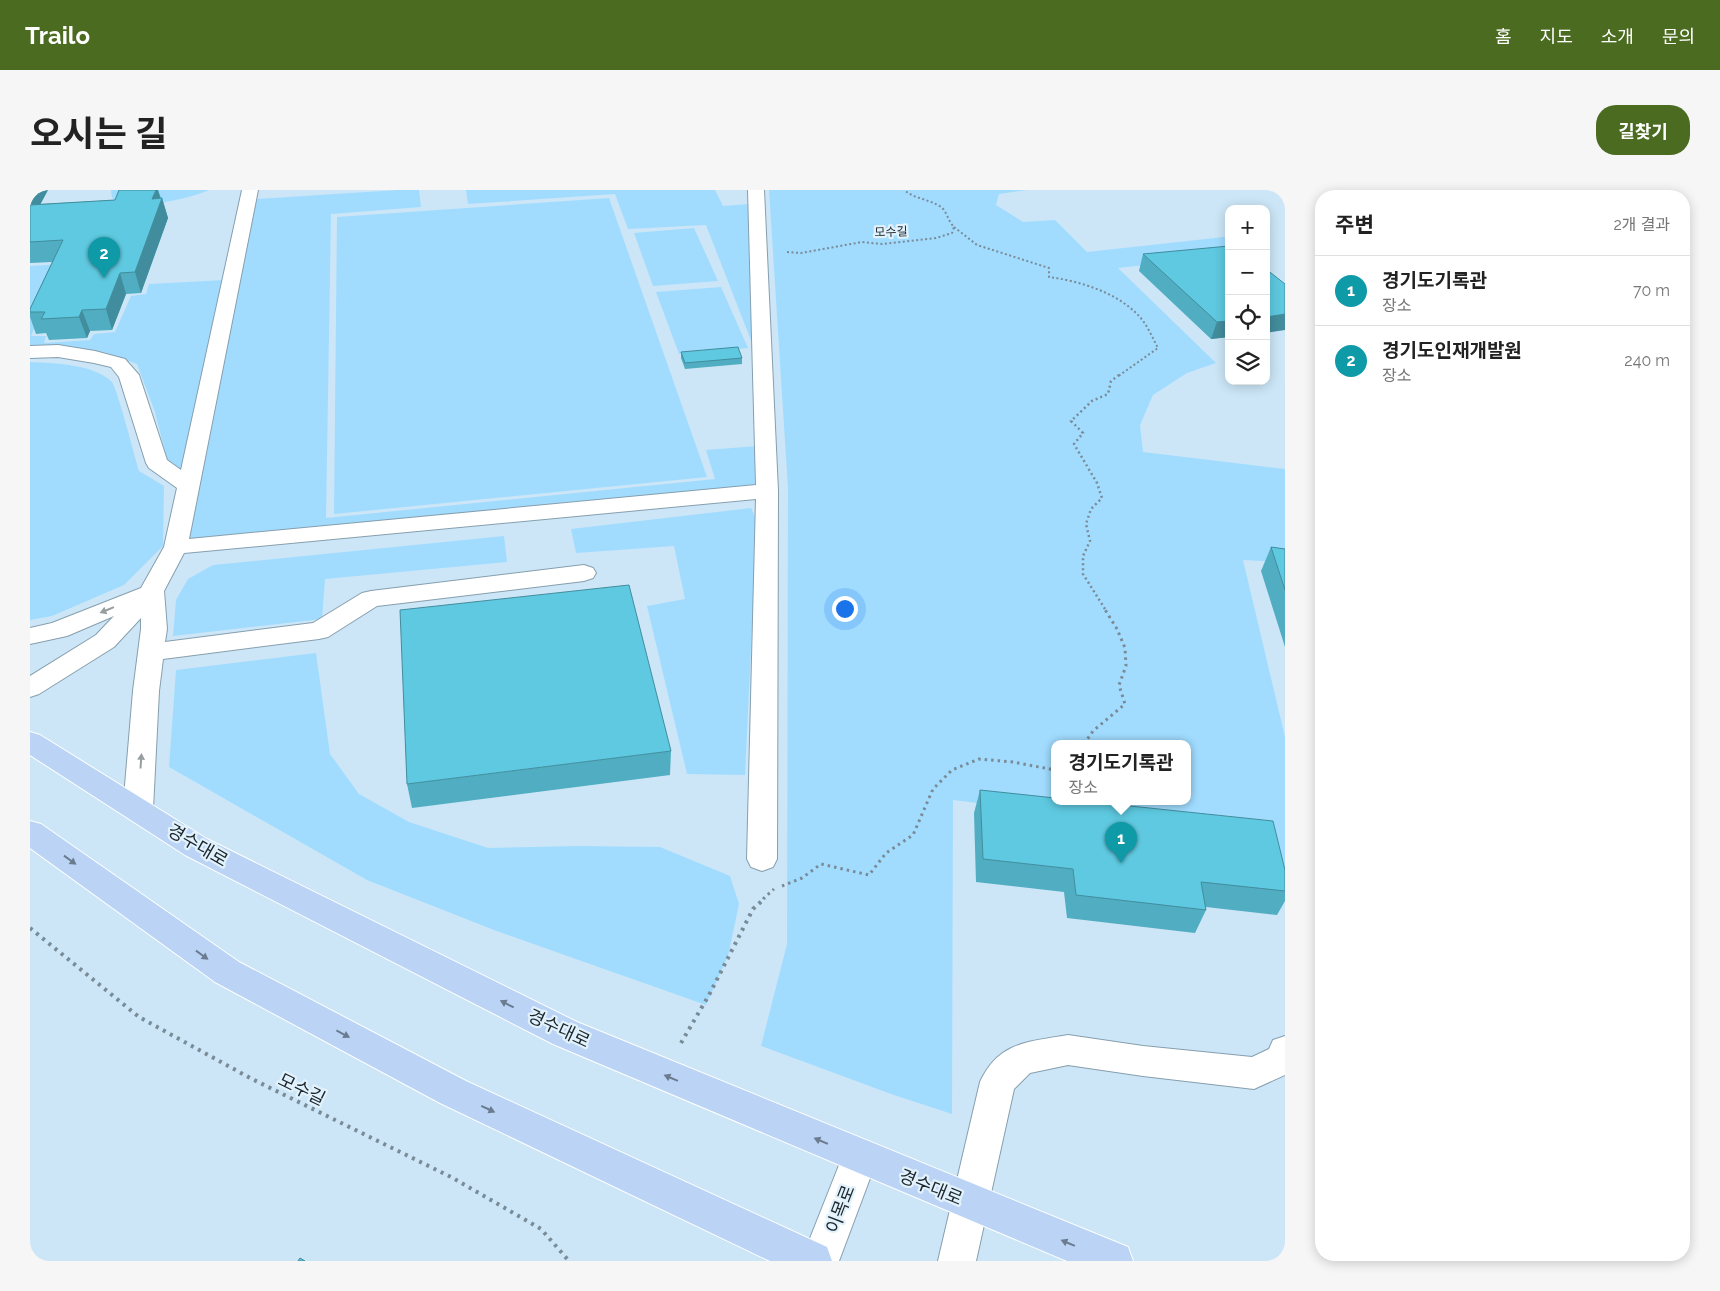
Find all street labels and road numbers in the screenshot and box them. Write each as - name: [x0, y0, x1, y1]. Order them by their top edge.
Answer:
- street label: 모수길: [874, 224, 908, 240]
- street label: 경수대로: [164, 819, 232, 871]
- street label: 경수대로: [525, 1004, 593, 1052]
- street label: 모수길: [275, 1069, 329, 1109]
- street label: 경수대로: [896, 1165, 966, 1209]
- street label: 이목로: [821, 1182, 859, 1236]

